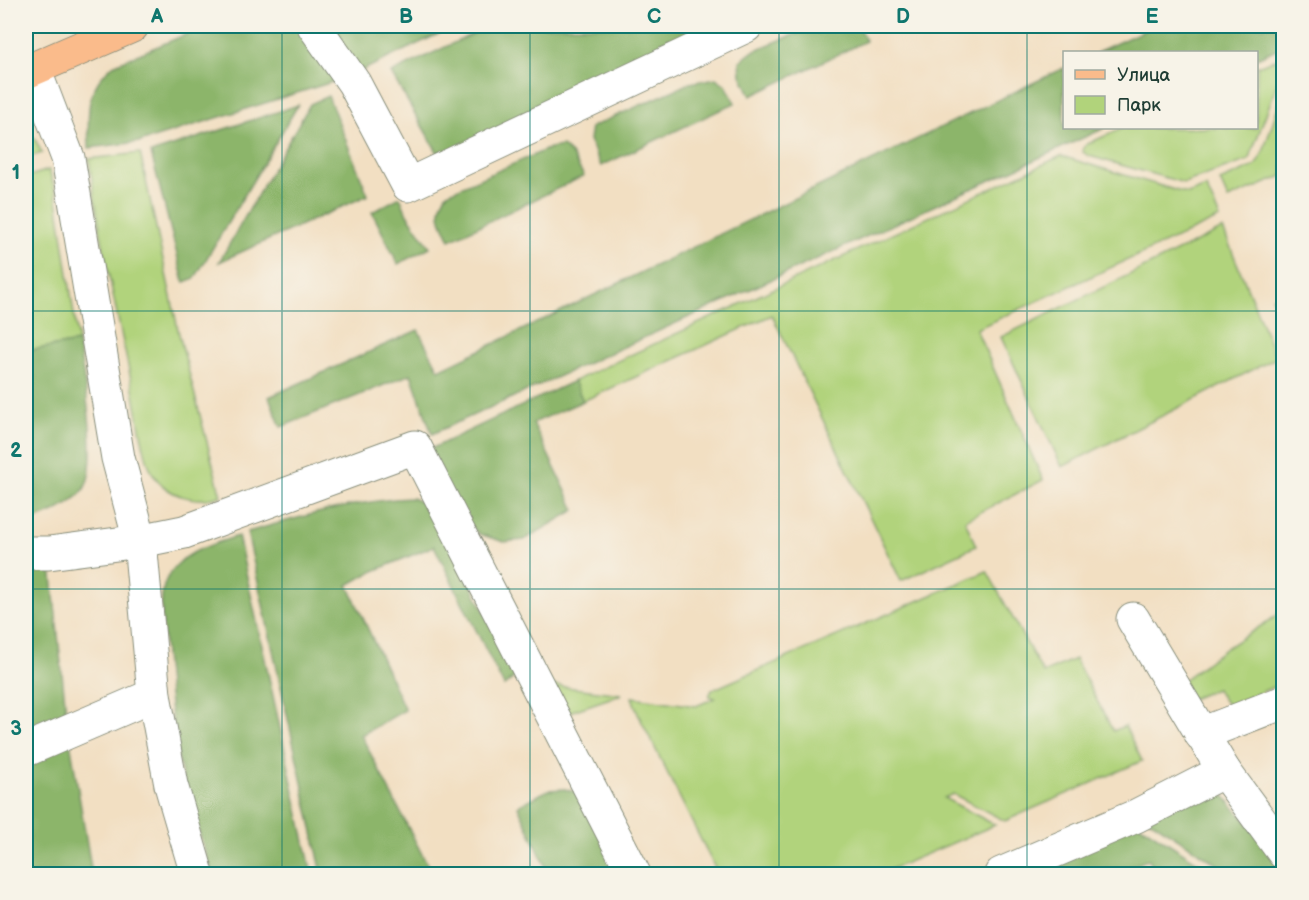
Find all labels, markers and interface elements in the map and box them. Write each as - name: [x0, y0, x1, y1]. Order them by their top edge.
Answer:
- text: A: [150, 5, 164, 29]
- text: B: [399, 5, 413, 29]
- text: C: [647, 5, 661, 29]
- text: D: [896, 5, 910, 29]
- text: E: [1146, 5, 1159, 29]
- legend: [1063, 51, 1258, 129]
- text: Улица: [1117, 65, 1171, 86]
- text: Парк: [1117, 95, 1161, 116]
- text: 1: [12, 161, 20, 185]
- text: 2: [10, 439, 22, 463]
- text: 3: [10, 717, 22, 741]

